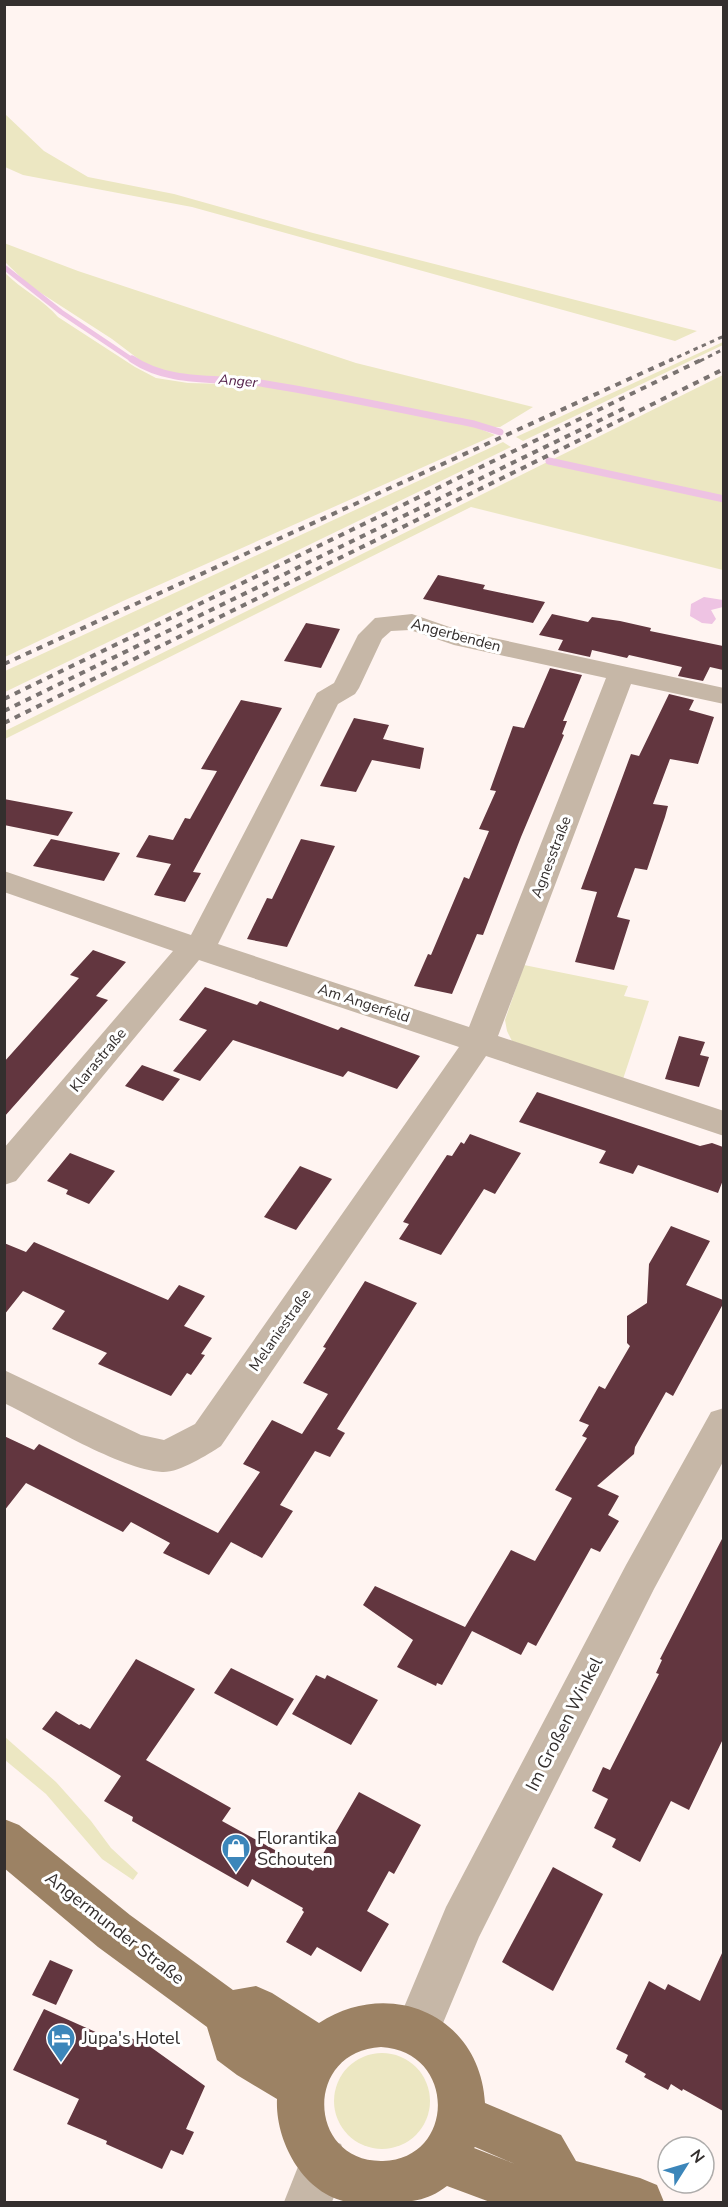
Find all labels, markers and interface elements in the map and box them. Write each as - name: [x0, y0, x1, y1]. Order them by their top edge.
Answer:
- water label: Anger: [217, 370, 259, 392]
- street label: Angerbenden: [409, 613, 503, 657]
- street label: Agnesstraße: [526, 813, 576, 901]
- street label: Am Angerfeld: [315, 979, 413, 1027]
- street label: Klarastraße: [65, 1024, 131, 1096]
- street label: Melaniestraße: [244, 1285, 316, 1375]
- street label: Im Großen Winkel: [520, 1652, 608, 1795]
- place label: Florantika Schouten: [257, 1826, 337, 1871]
- shop icon: Florantika Schouten: [220, 1832, 252, 1874]
- street label: Angermunder Straße: [40, 1866, 190, 1990]
- hotel icon: Jupa's Hotel: [45, 2022, 77, 2064]
- place label: Jupa's Hotel: [81, 2026, 181, 2050]
- north arrow: [656, 2135, 716, 2195]
- text: N: [685, 2145, 710, 2168]

